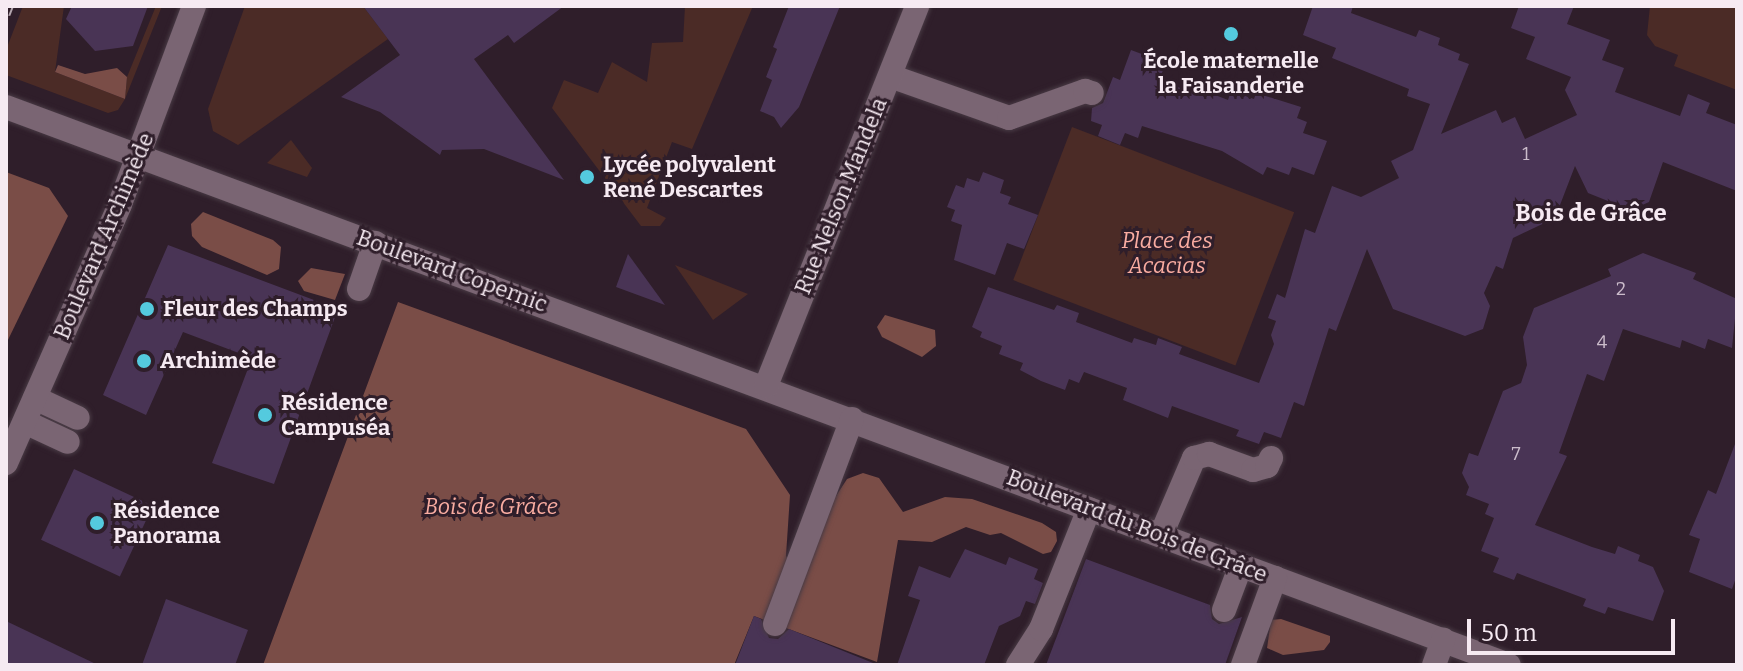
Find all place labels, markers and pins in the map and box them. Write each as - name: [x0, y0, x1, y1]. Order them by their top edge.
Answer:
- marker: École maternelle la Faisanderie: [1222, 25, 1240, 43]
- place label: École maternelle la Faisanderie: [1143, 47, 1319, 98]
- place label: Lycée polyvalent René Descartes: [603, 151, 776, 202]
- marker: Lycée polyvalent René Descartes: [578, 168, 596, 186]
- place label: Fleur des Champs: [163, 296, 348, 322]
- marker: Fleur des Champs: [138, 300, 156, 318]
- place label: Archimède: [160, 348, 276, 374]
- marker: Archimède: [135, 352, 153, 370]
- place label: Résidence Campuséa: [281, 389, 390, 440]
- marker: Résidence Campuséa: [256, 406, 274, 424]
- place label: Résidence Panorama: [113, 497, 221, 548]
- marker: Résidence Panorama: [88, 514, 106, 532]

